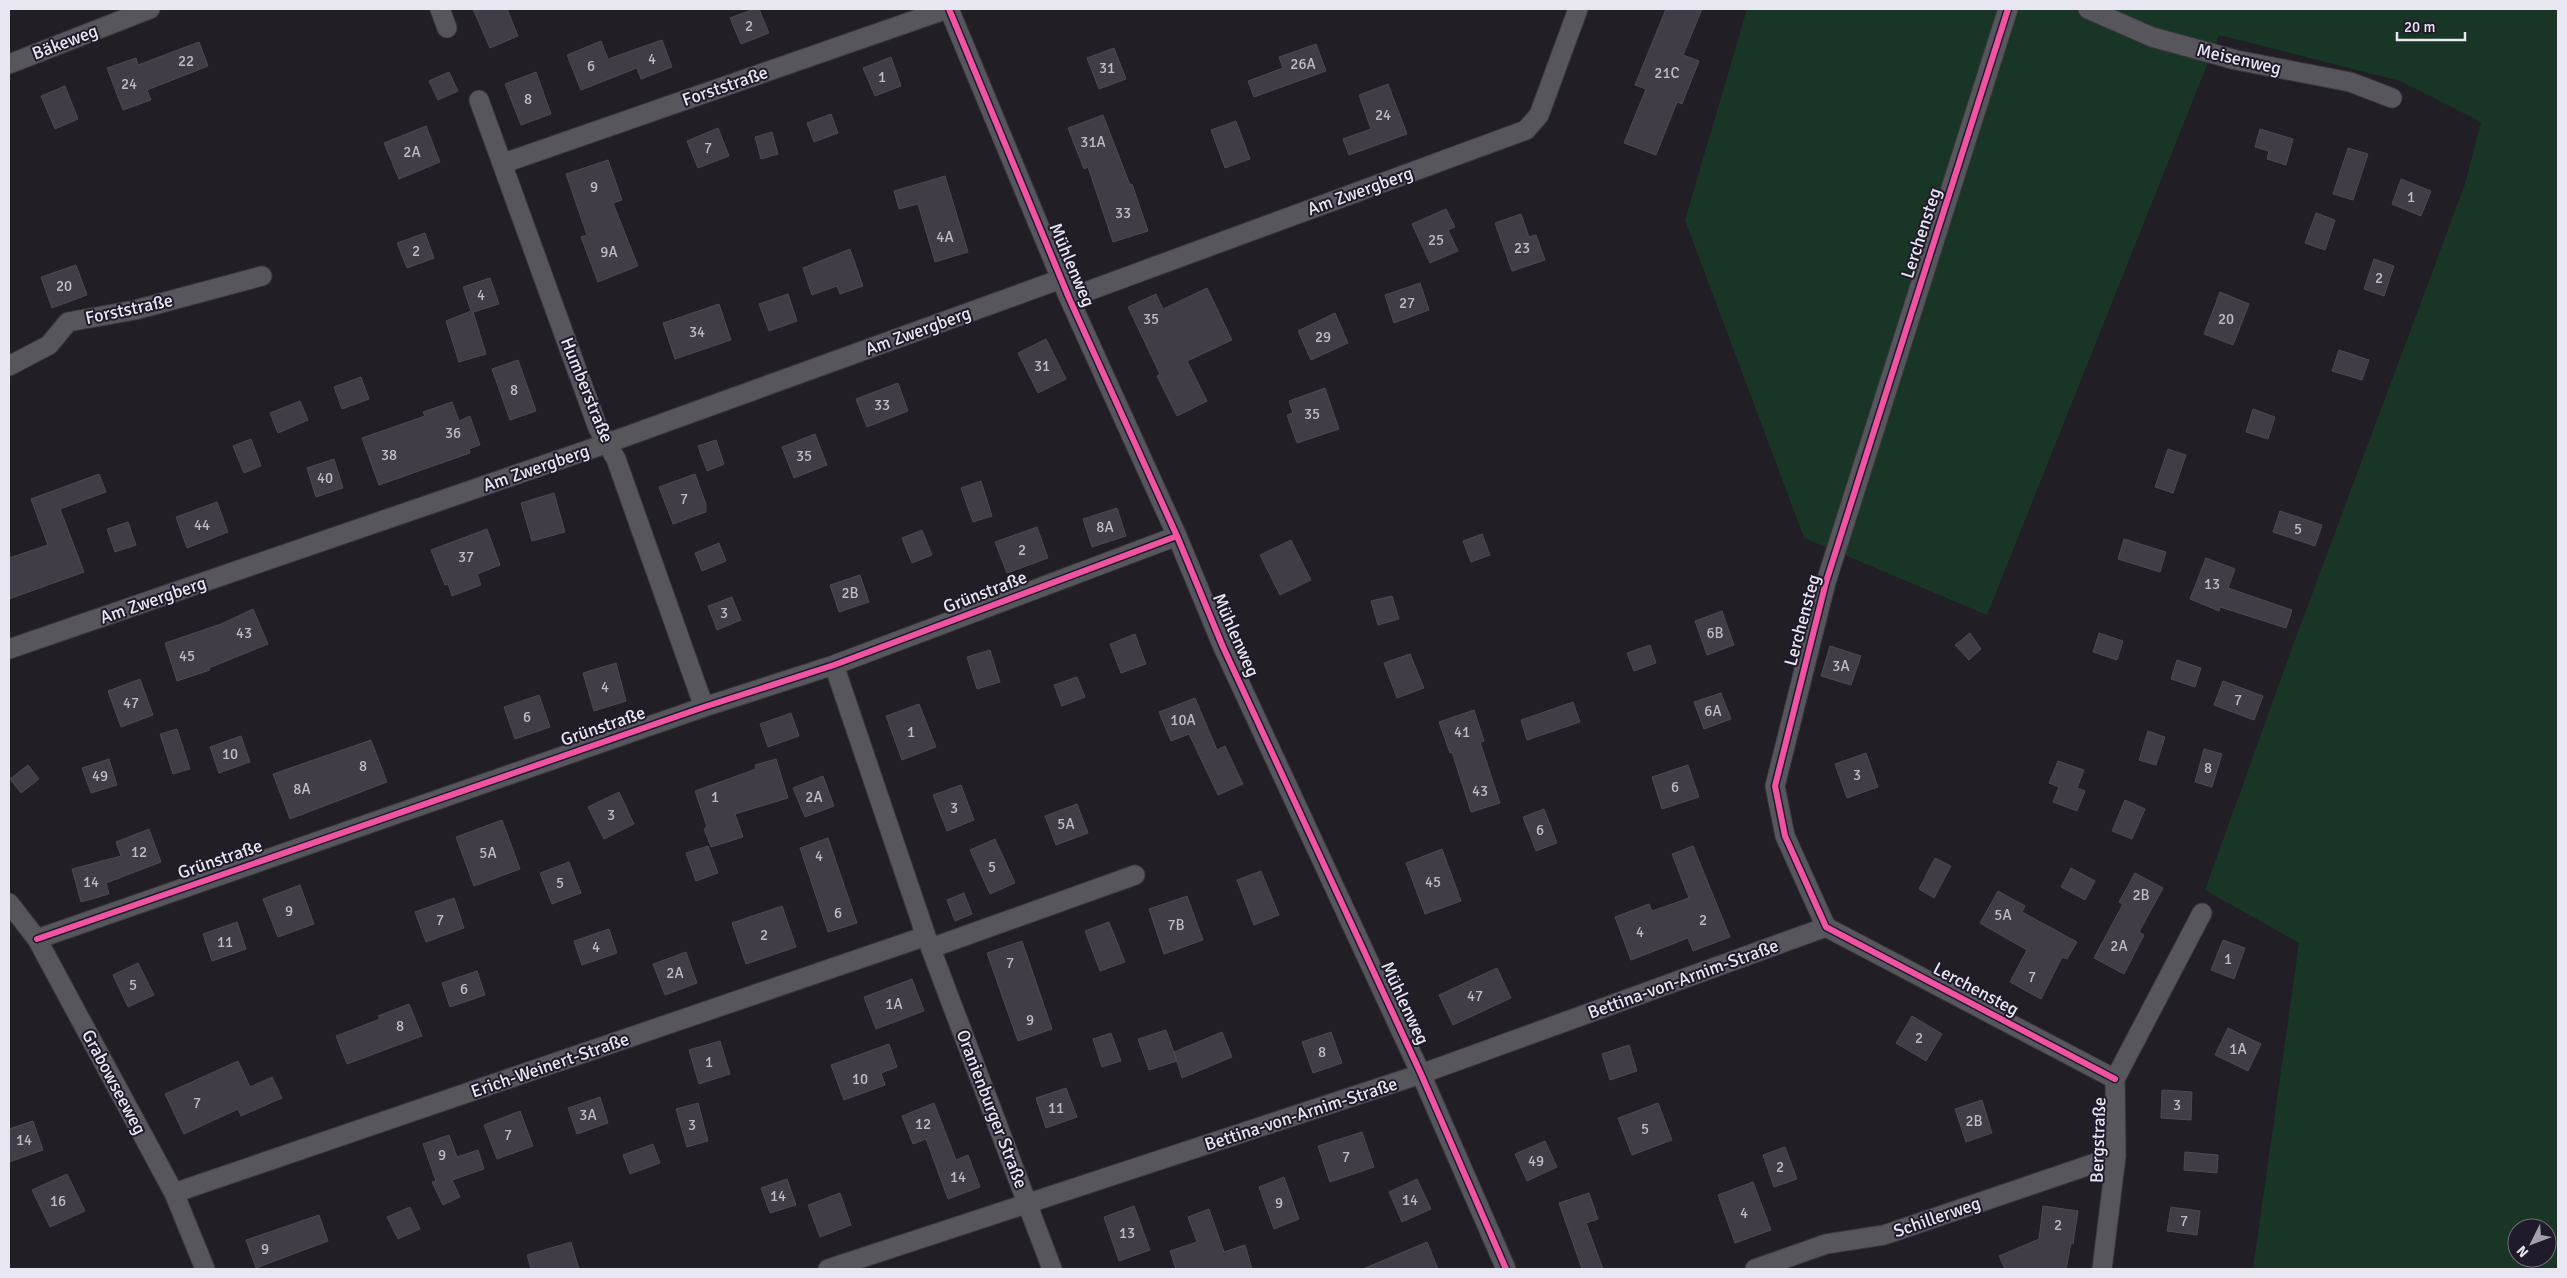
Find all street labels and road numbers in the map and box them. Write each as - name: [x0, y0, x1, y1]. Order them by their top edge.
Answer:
- street label: Bäkeweg: [29, 19, 101, 65]
- street label: Meisenweg: [2195, 39, 2283, 79]
- street label: Forststraße: [679, 61, 771, 111]
- street label: Am Zwergberg: [1304, 162, 1416, 220]
- street label: Lerchensteg: [1896, 185, 1946, 281]
- street label: Mühlenweg: [1044, 220, 1100, 310]
- street label: Forststraße: [83, 289, 175, 329]
- street label: Am Zwergberg: [862, 302, 974, 360]
- street label: Humberstraße: [556, 334, 618, 446]
- street label: Am Zwergberg: [480, 440, 592, 496]
- street label: Grünstraße: [940, 566, 1030, 618]
- street label: Am Zwergberg: [97, 572, 209, 628]
- street label: Lerchensteg: [1779, 572, 1825, 668]
- street label: Mühlenweg: [1208, 590, 1264, 680]
- street label: Grünstraße: [558, 701, 648, 751]
- street label: Grünstraße: [175, 834, 265, 884]
- street label: Bettina-von-Arnim-Straße: [1585, 934, 1781, 1024]
- street label: Lerchensteg: [1929, 957, 2023, 1021]
- street label: Mühlenweg: [1376, 958, 1434, 1048]
- street label: Grabowseeweg: [77, 1026, 151, 1138]
- street label: Oranienburger Straße: [952, 1027, 1032, 1191]
- street label: Erich-Weinert-Straße: [468, 1028, 632, 1102]
- street label: Bettina-von-Arnim-Straße: [1202, 1072, 1400, 1156]
- street label: Bergstraße: [2086, 1097, 2110, 1183]
- street label: Schillerweg: [1891, 1192, 1983, 1242]

